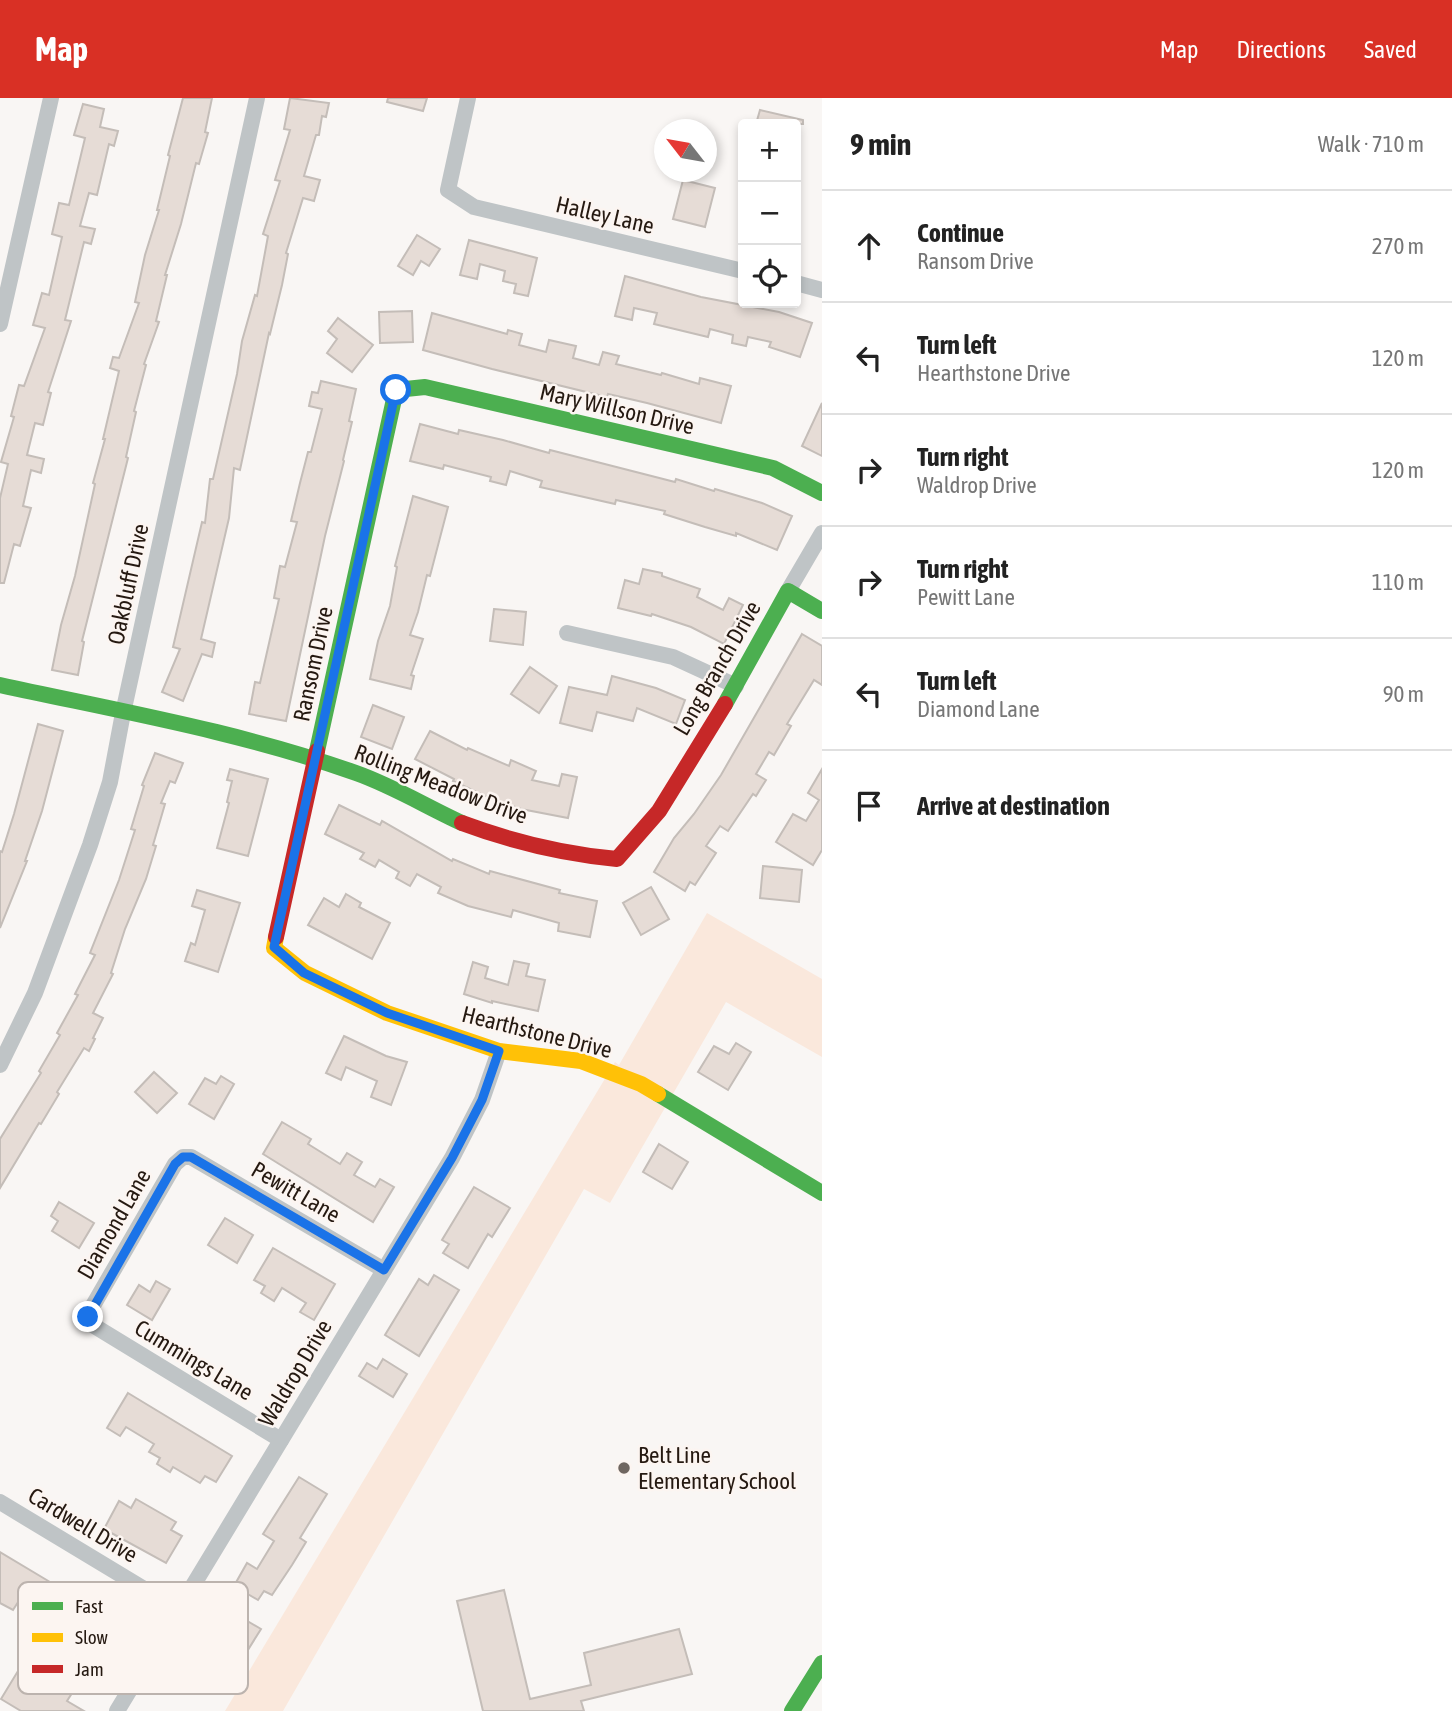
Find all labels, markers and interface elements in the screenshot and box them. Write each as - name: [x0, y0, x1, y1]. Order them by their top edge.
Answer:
- text: Map: [35, 30, 88, 68]
- text: Map: [1160, 36, 1198, 63]
- text: Directions: [1236, 36, 1326, 63]
- text: Saved: [1364, 36, 1417, 63]
- north arrow: [654, 119, 717, 182]
- map controls: [738, 119, 801, 308]
- button: +: [738, 119, 801, 182]
- text: 9 min: [850, 127, 911, 161]
- text: Walk · 710 m: [1318, 131, 1424, 157]
- button: −: [738, 182, 801, 245]
- street label: Halley Lane: [553, 191, 657, 239]
- text: Continue: [917, 218, 1004, 248]
- icon: ahead: [850, 227, 888, 265]
- text: 270 m: [1372, 233, 1424, 259]
- button: locate: [738, 245, 801, 308]
- text: Ransom Drive: [917, 248, 1034, 274]
- text: Turn left: [917, 330, 997, 360]
- icon: left: [850, 339, 888, 377]
- text: 120 m: [1372, 345, 1424, 371]
- text: Hearthstone Drive: [917, 360, 1071, 386]
- route start: [380, 374, 411, 405]
- street label: Mary Willson Drive: [537, 379, 697, 439]
- text: Turn right: [917, 442, 1008, 472]
- icon: right: [850, 451, 888, 489]
- text: 120 m: [1372, 457, 1424, 483]
- text: Waldrop Drive: [917, 472, 1037, 498]
- street label: Oakbluff Drive: [103, 521, 153, 647]
- text: Turn right: [917, 554, 1008, 584]
- icon: right: [850, 563, 888, 601]
- text: 110 m: [1372, 569, 1424, 595]
- text: Pewitt Lane: [917, 584, 1015, 610]
- street label: Long Branch Drive: [668, 596, 766, 740]
- street label: Ransom Drive: [288, 604, 338, 724]
- text: Turn left: [917, 666, 997, 696]
- icon: left: [850, 675, 888, 713]
- text: 90 m: [1383, 681, 1424, 707]
- text: Diamond Lane: [917, 696, 1040, 722]
- street label: Rolling Meadow Drive: [351, 739, 531, 829]
- icon: arrive: [850, 787, 888, 825]
- text: Arrive at destination: [917, 791, 1110, 821]
- street label: Hearthstone Drive: [459, 1001, 615, 1063]
- street label: Pewitt Lane: [247, 1156, 345, 1228]
- street label: Diamond Lane: [72, 1164, 156, 1284]
- route end: [72, 1301, 103, 1332]
- street label: Cummings Lane: [130, 1315, 258, 1405]
- street label: Waldrop Drive: [253, 1315, 337, 1431]
- place label: Belt Line Elementary School: [638, 1442, 796, 1494]
- marker: Belt Line Elementary School: [616, 1460, 632, 1476]
- street label: Cardwell Drive: [24, 1482, 142, 1568]
- legend: [18, 1582, 248, 1694]
- text: Fast: [75, 1595, 103, 1617]
- text: Slow: [75, 1626, 109, 1648]
- text: Jam: [75, 1658, 104, 1680]

